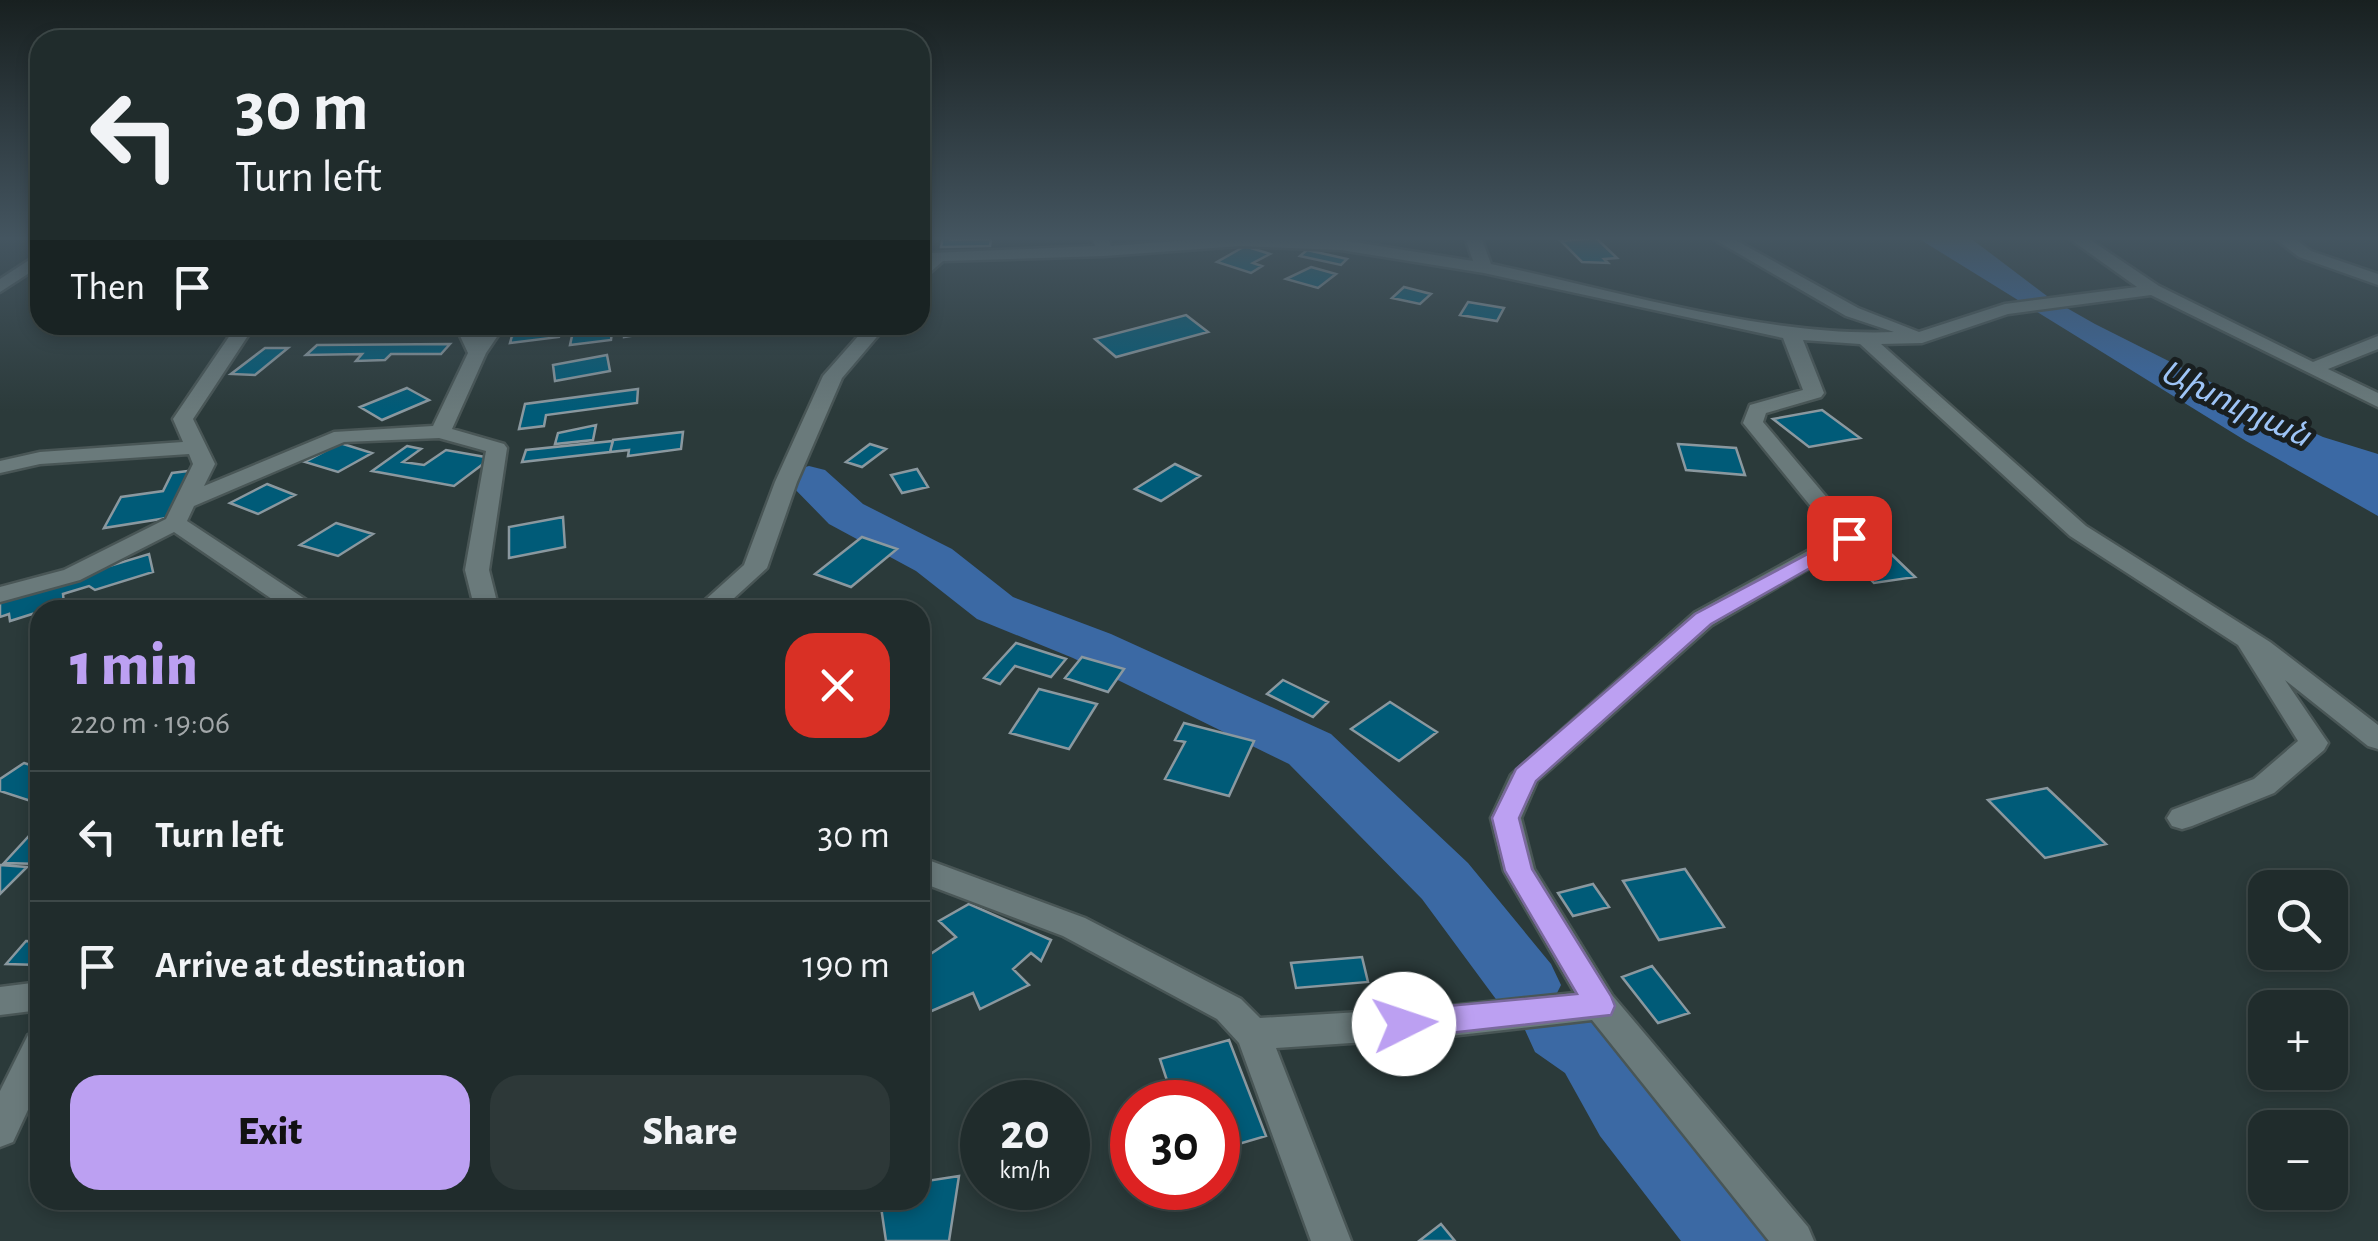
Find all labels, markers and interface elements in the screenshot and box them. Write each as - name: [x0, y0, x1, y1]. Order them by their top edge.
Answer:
- icon: left: [70, 70, 200, 200]
- text: 30 m: [235, 73, 369, 143]
- text: Turn left: [235, 155, 382, 200]
- icon: arrive: [165, 260, 220, 315]
- text: Then: [70, 269, 145, 307]
- water label: Ախուրյան: [2154, 355, 2316, 455]
- pin: [1807, 496, 1892, 581]
- icon: arrive: [1822, 511, 1877, 566]
- button: close: [785, 633, 890, 738]
- text: 1 min: [70, 636, 198, 696]
- text: 220 m · 19:06: [70, 707, 230, 739]
- icon: left: [70, 809, 125, 864]
- text: Turn left: [155, 817, 283, 855]
- text: 30 m: [818, 817, 890, 855]
- map controls: [2248, 870, 2348, 1210]
- button: search: [2248, 870, 2348, 970]
- icon: arrive: [70, 939, 125, 994]
- text: Arrive at destination: [155, 947, 466, 985]
- text: 190 m: [802, 947, 890, 985]
- position arrow: [1352, 972, 1456, 1076]
- button: +: [2248, 990, 2348, 1090]
- button: Exit: [70, 1075, 470, 1190]
- button: Share: [490, 1075, 890, 1190]
- speed limit sign: 30: [1110, 1080, 1240, 1210]
- text: 20: [1000, 1108, 1050, 1158]
- button: −: [2248, 1110, 2348, 1210]
- text: km/h: [999, 1158, 1051, 1183]

